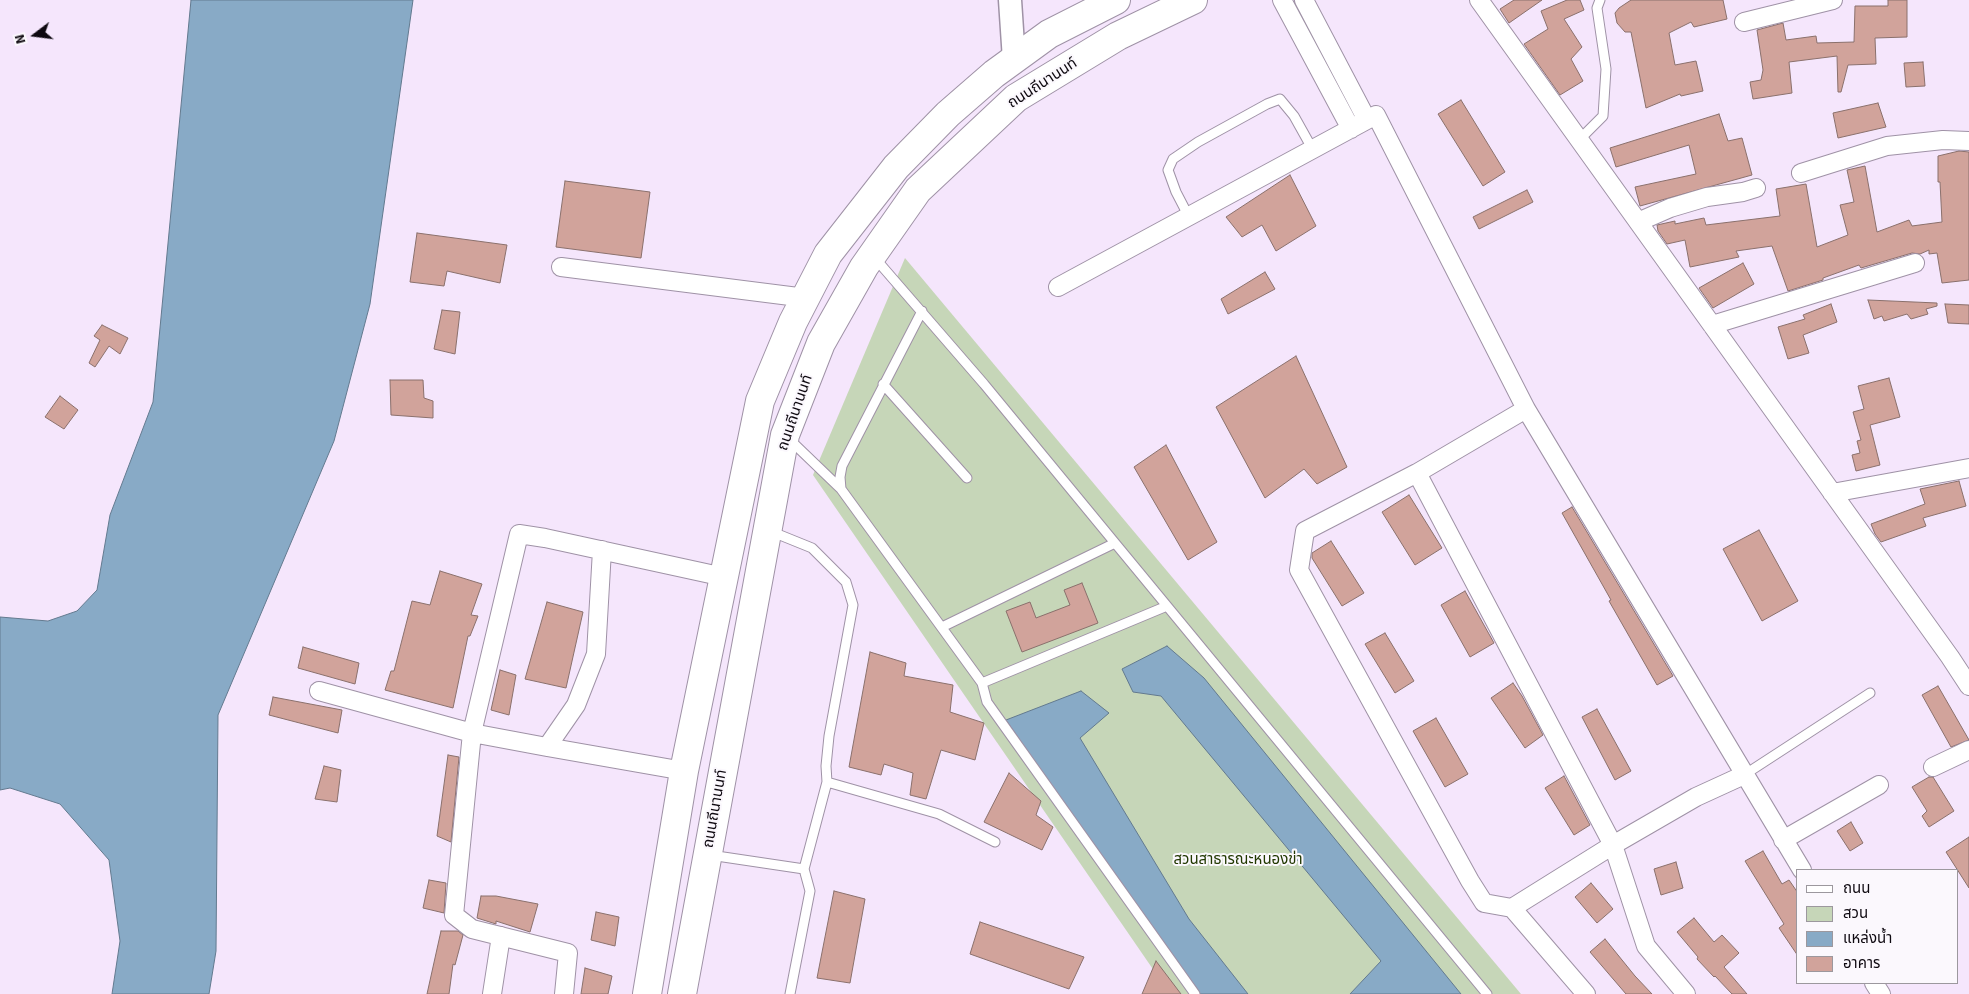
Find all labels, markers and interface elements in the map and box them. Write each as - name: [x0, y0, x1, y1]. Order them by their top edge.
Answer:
- north arrow: [10, 10, 60, 60]
- text: N: [10, 32, 31, 46]
- street label: ถนนถีนานนท์: [1005, 55, 1081, 113]
- street label: ถนนถีนานนท์: [775, 373, 817, 453]
- street label: ถนนถีนานนท์: [700, 768, 732, 850]
- park label: สวนสาธารณะหนองข่า: [1173, 852, 1303, 870]
- legend: [1796, 869, 1959, 984]
- text: ถนน: [1843, 878, 1870, 899]
- text: สวน: [1843, 903, 1868, 924]
- text: แหล่งน้ำ: [1843, 928, 1892, 949]
- text: อาคาร: [1843, 953, 1880, 974]

